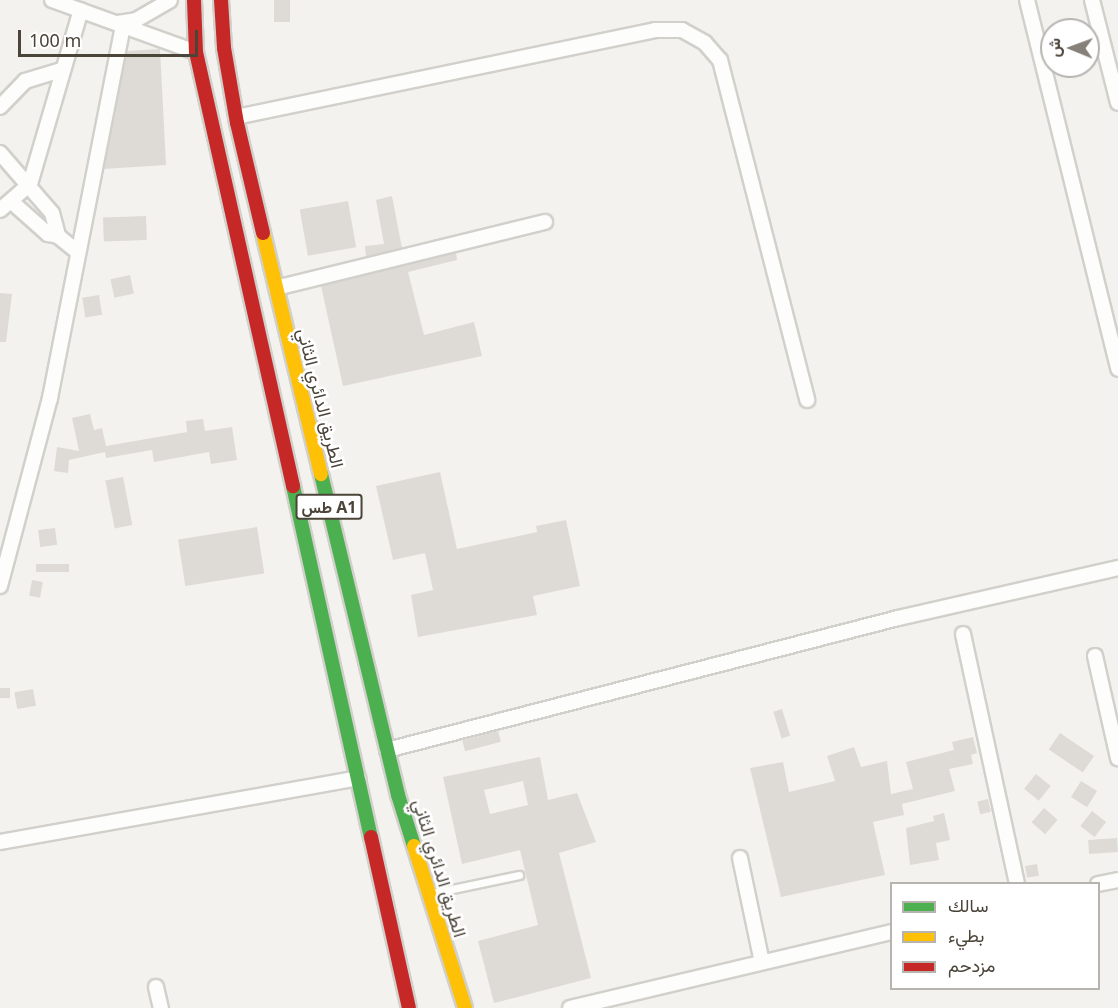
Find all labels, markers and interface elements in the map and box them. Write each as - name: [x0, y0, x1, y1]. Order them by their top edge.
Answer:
- scale bar: [21, 18, 201, 56]
- north arrow: [1040, 18, 1100, 78]
- text: 100 m: [29, 28, 81, 52]
- text: ش: [1043, 38, 1065, 58]
- street label: الطريق الدائري الثاني: [293, 326, 349, 470]
- road number: طس A1: [294, 494, 364, 520]
- street label: الطريق الدائري الثاني: [409, 796, 471, 940]
- legend: [890, 882, 1100, 990]
- text: سالك: [948, 893, 988, 917]
- text: بطيء: [948, 923, 984, 947]
- text: مزدحم: [948, 953, 995, 977]

